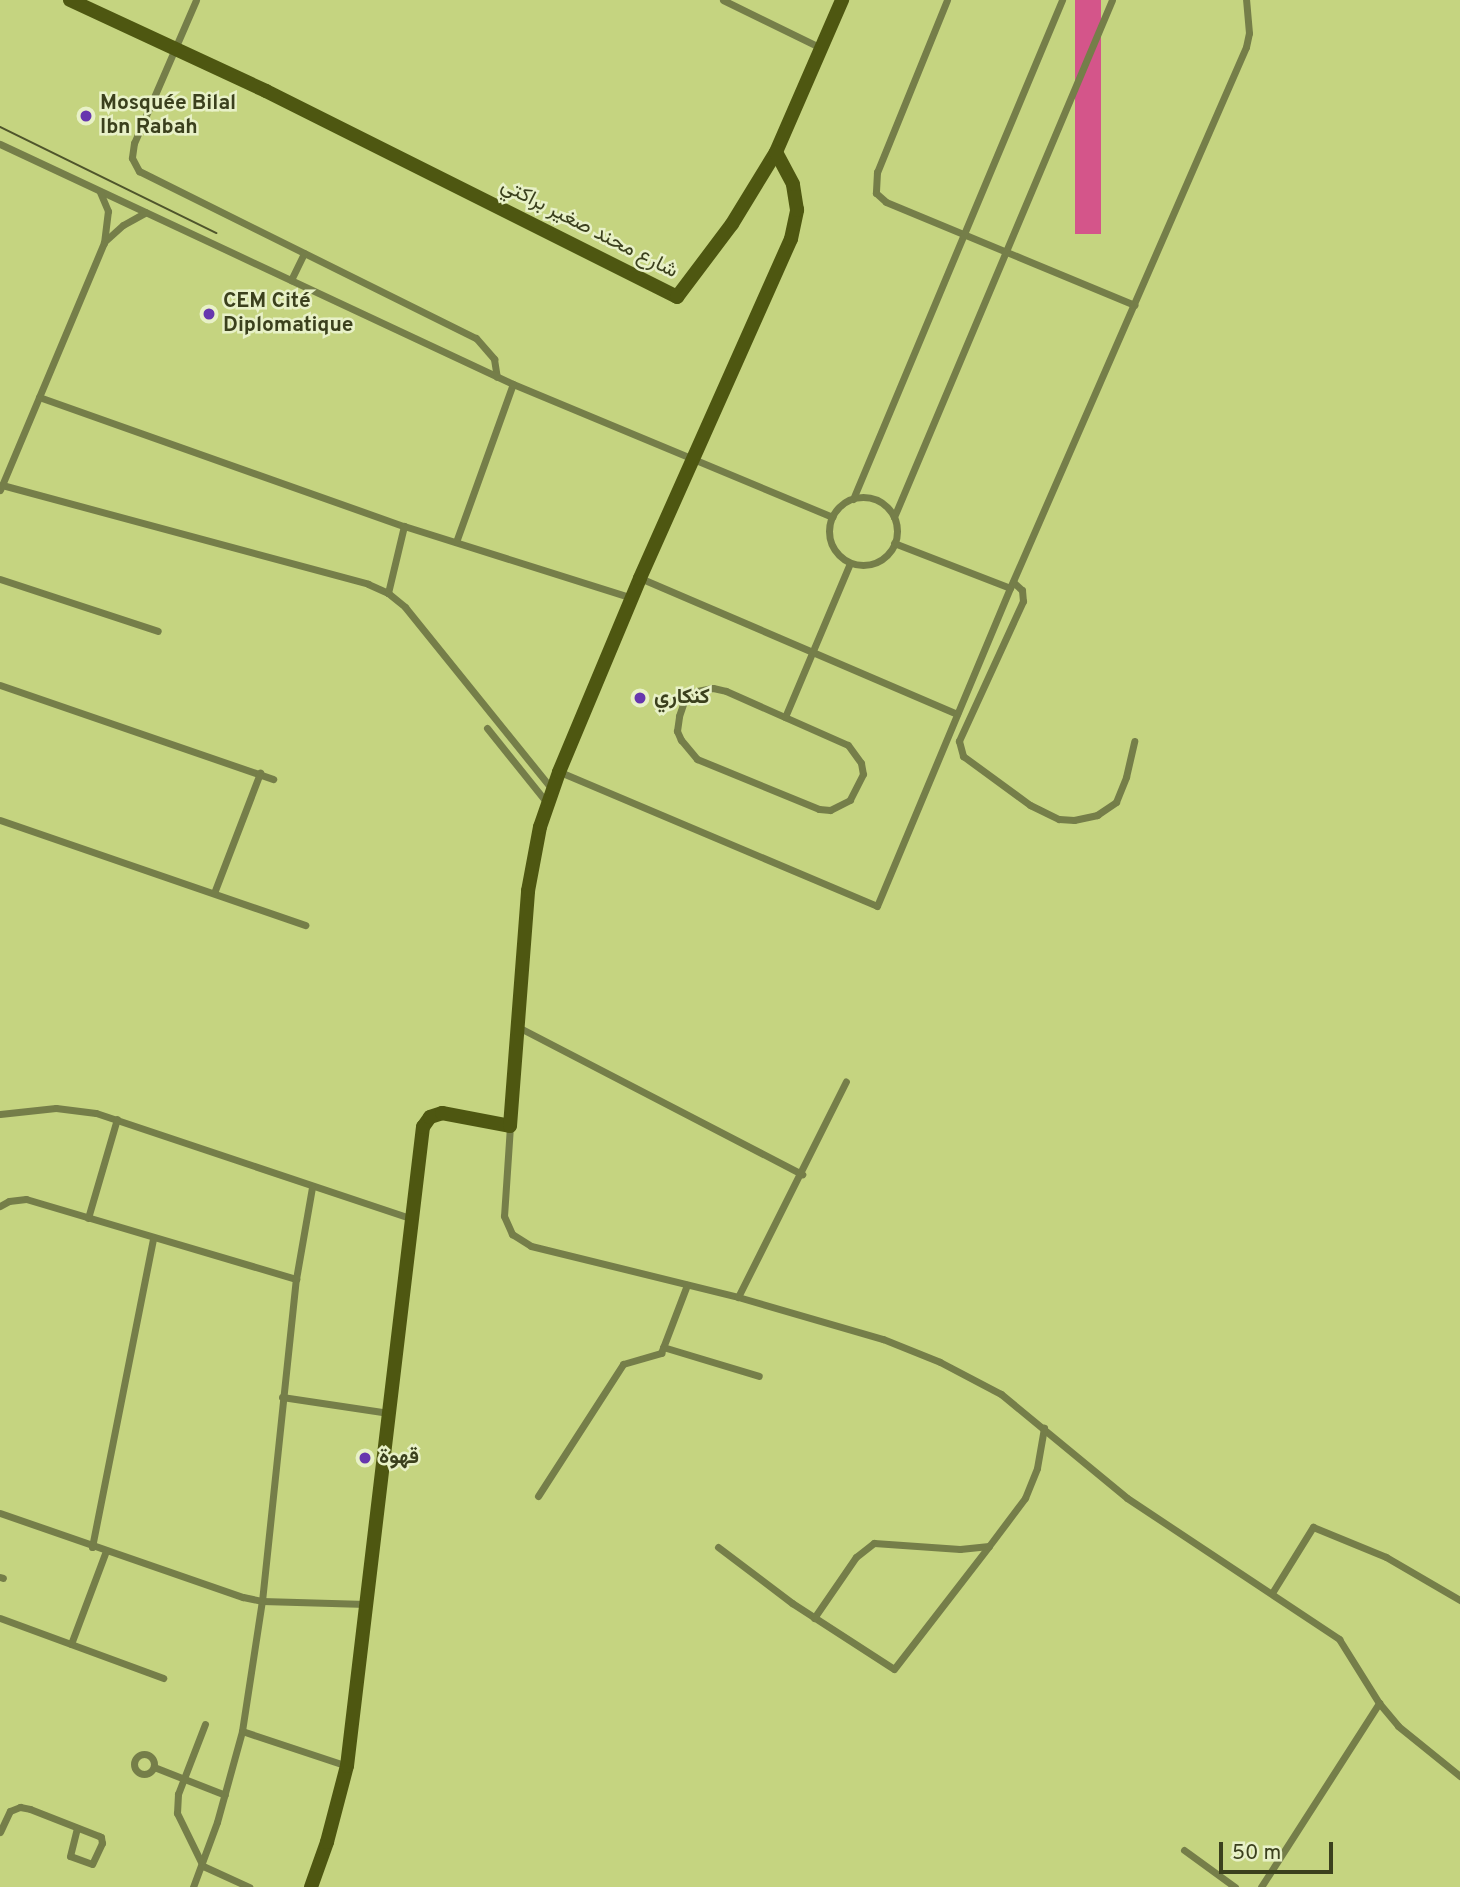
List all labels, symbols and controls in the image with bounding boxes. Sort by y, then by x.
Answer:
place label: Mosquée Bilal Ibn Rabah [100,91,236,141]
marker: Mosquée Bilal Ibn Rabah [78,108,94,124]
street label: شارع محند صغير براكتي [496,174,682,284]
place label: CEM Cité Diplomatique [223,289,353,339]
marker: CEM Cité Diplomatique [201,306,217,322]
place label: كنكاري [654,685,710,711]
marker: كنكاري [632,690,648,706]
place label: قهوة [379,1445,419,1471]
marker: قهوة [357,1450,373,1466]
scale bar [1222,1828,1336,1872]
text: 50 m [1232,1840,1281,1867]

